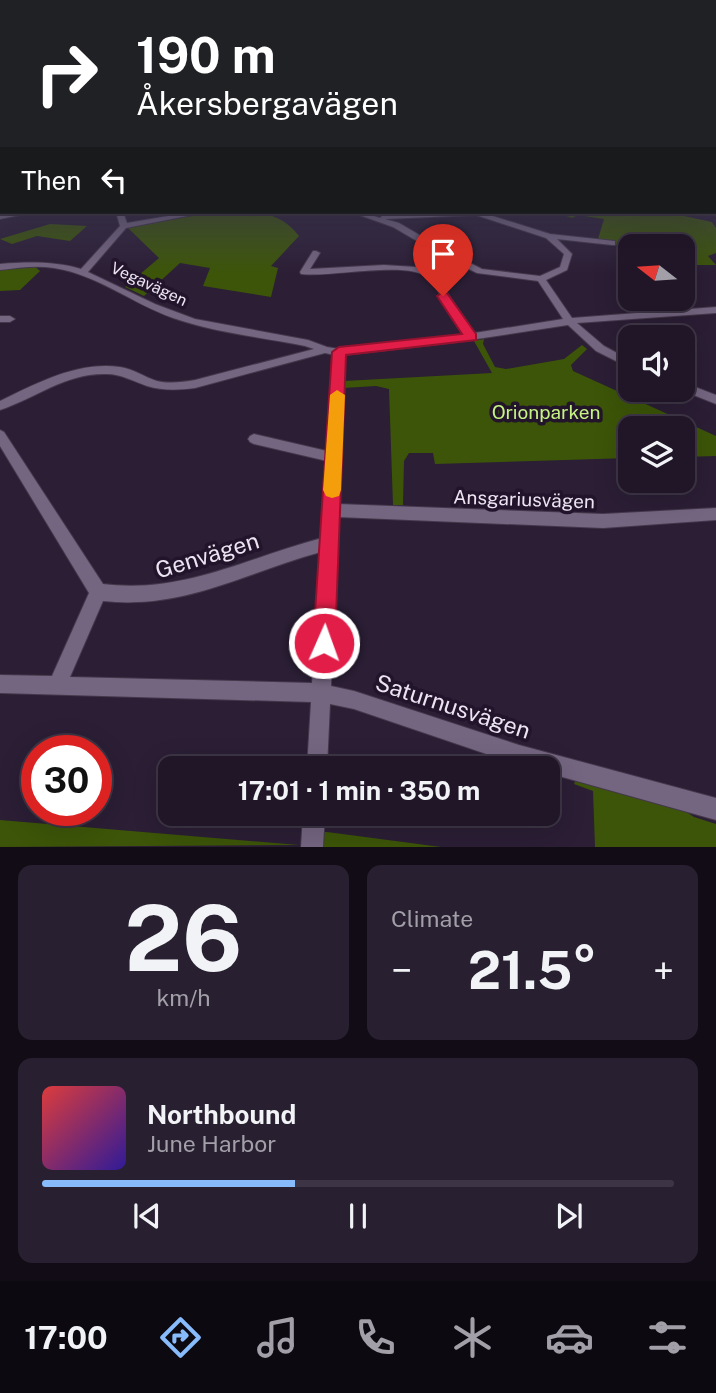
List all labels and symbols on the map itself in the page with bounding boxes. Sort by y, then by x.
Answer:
pin [413,224,473,296]
north arrow [618,234,695,312]
street label: Vegavägen [108,258,190,310]
park label: Orionparken [492,401,600,423]
street label: Ansgariusvägen [453,486,595,512]
street label: Genvägen [152,526,262,584]
position arrow [287,606,361,680]
street label: Saturnusvägen [372,668,534,744]
speed limit sign: 30 [21,735,112,826]

